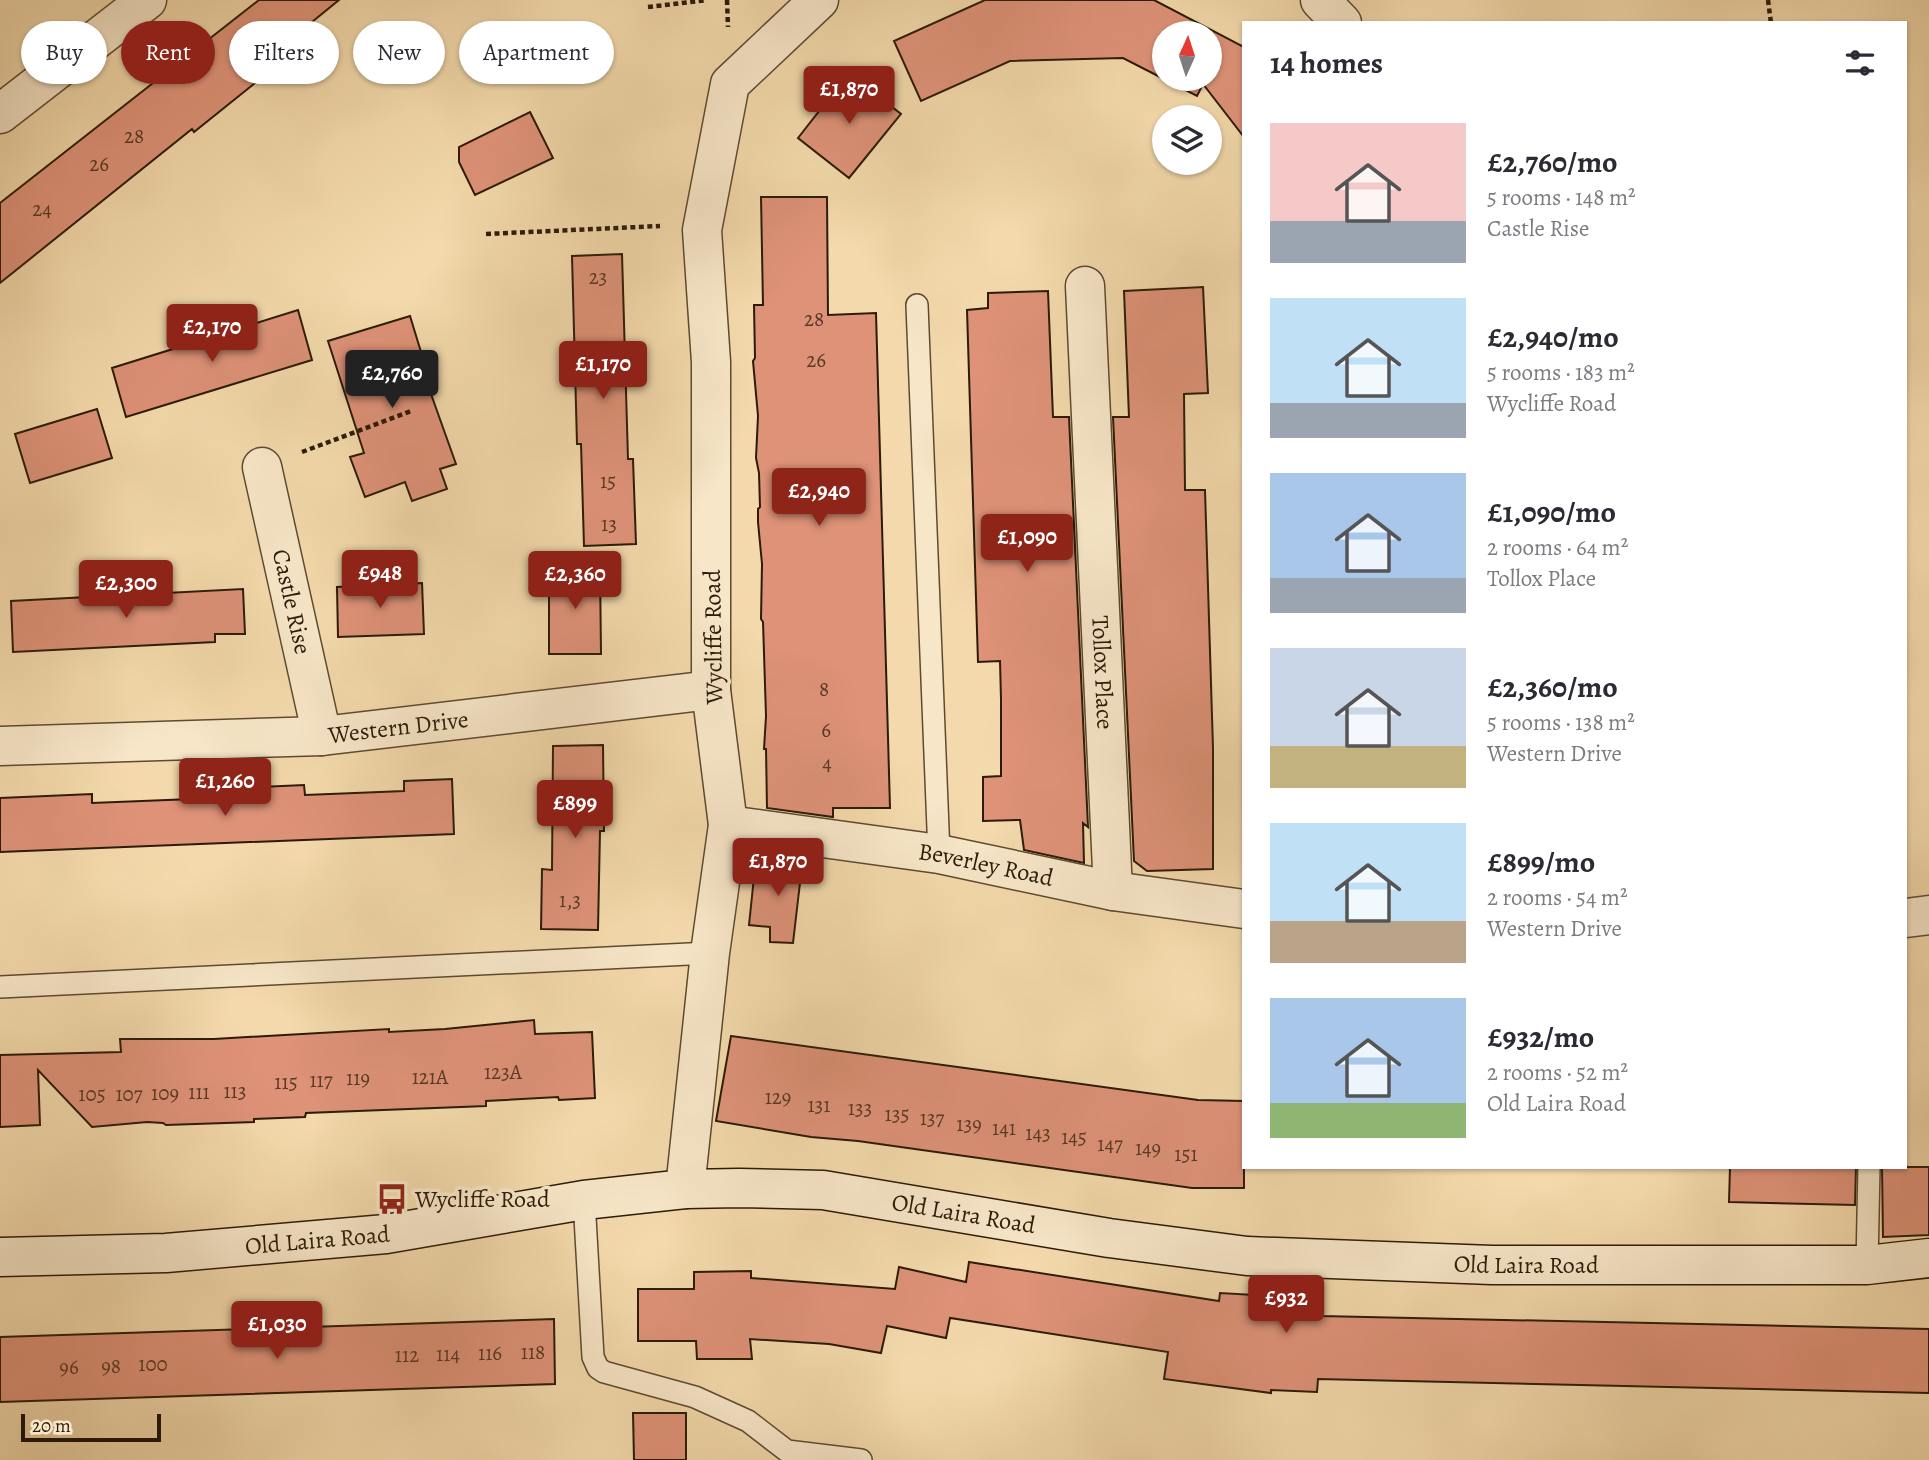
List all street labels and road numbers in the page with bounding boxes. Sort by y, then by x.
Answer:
street label: Castle Rise [265,546,319,657]
street label: Wycliffe Road [696,569,730,706]
street label: Tollox Place [1084,615,1122,730]
street label: Western Drive [326,703,470,751]
street label: Beverley Road [916,835,1057,894]
street label: Old Laira Road [889,1186,1038,1241]
street label: Old Laira Road [244,1218,391,1262]
street label: Old Laira Road [1453,1248,1599,1281]

